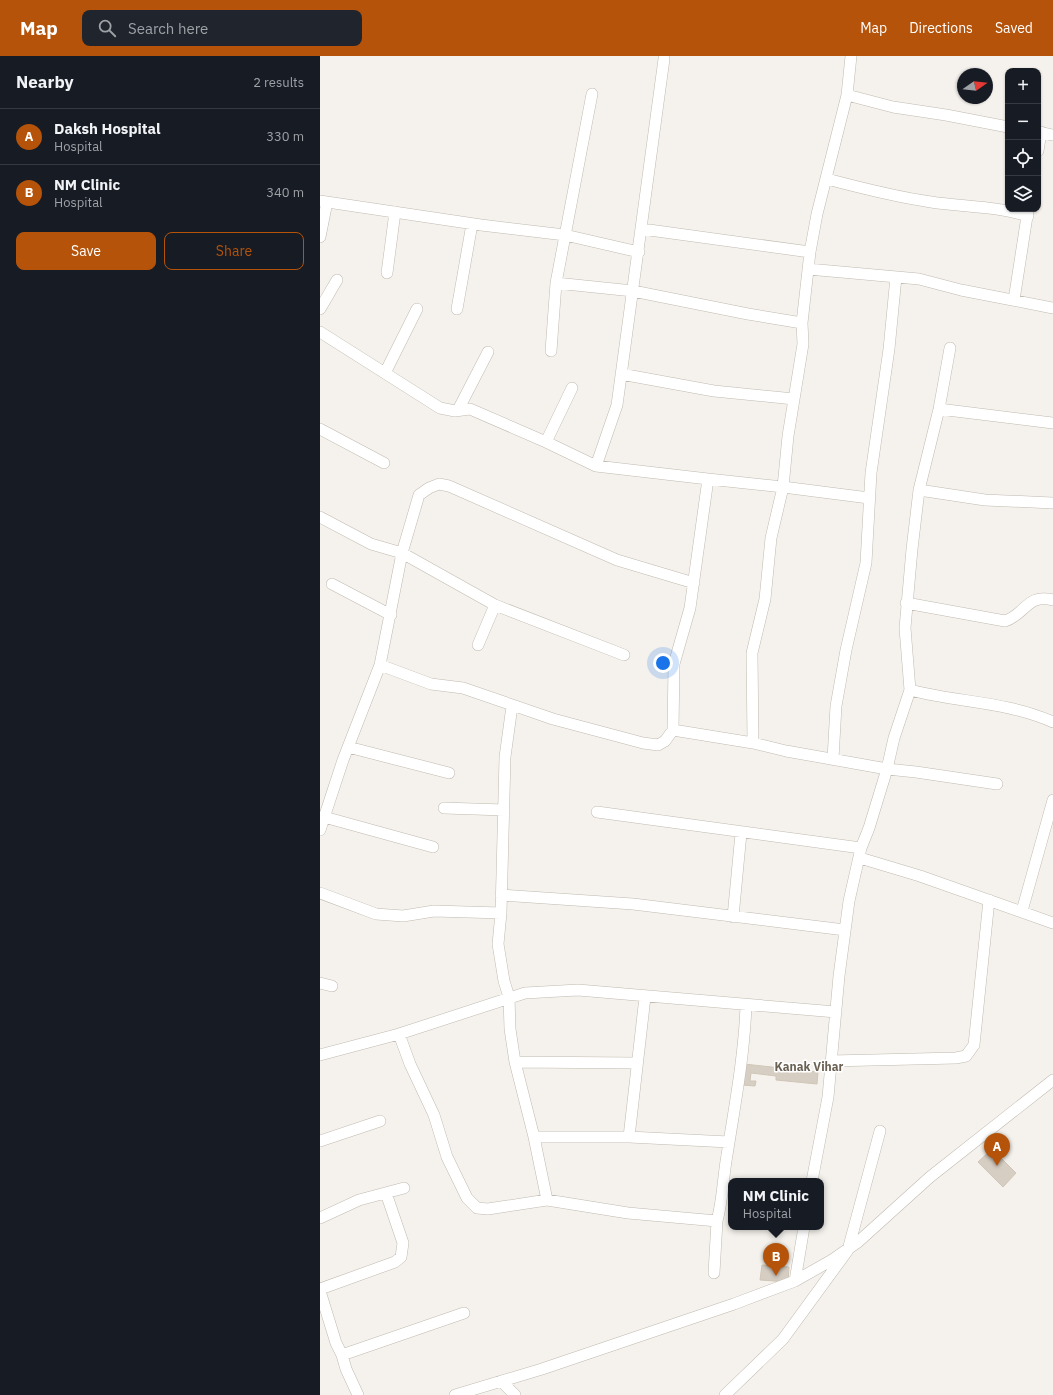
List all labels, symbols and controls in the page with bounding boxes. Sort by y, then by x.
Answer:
search box [82,10,362,46]
text: Map [20,16,58,40]
icon: search [96,17,118,39]
text: Search here [128,19,208,38]
text: Map [860,19,887,37]
text: Directions [909,19,973,37]
text: Saved [995,19,1033,37]
north arrow [957,68,993,104]
map controls [1005,68,1041,212]
button: + [1005,68,1041,104]
text: Nearby [16,71,74,93]
text: 2 results [253,74,304,91]
button: − [1005,104,1041,140]
text: Daksh Hospital [54,119,161,138]
text: A [25,128,33,145]
text: 330 m [266,128,304,145]
text: Hospital [54,138,103,155]
button: locate [1005,140,1041,176]
text: NM Clinic [54,175,120,194]
button: layers [1005,176,1041,212]
text: B [25,184,33,201]
text: 340 m [266,184,304,201]
text: Hospital [54,194,103,211]
button: Save [16,232,156,270]
button: Share [164,232,304,270]
your location [653,653,673,673]
district label: Kanak Vihar [775,1059,844,1074]
pin: A [984,1133,1010,1166]
popup [728,1178,824,1230]
text: NM Clinic [743,1186,809,1205]
text: Hospital [743,1205,792,1222]
pin: B [763,1243,789,1276]

